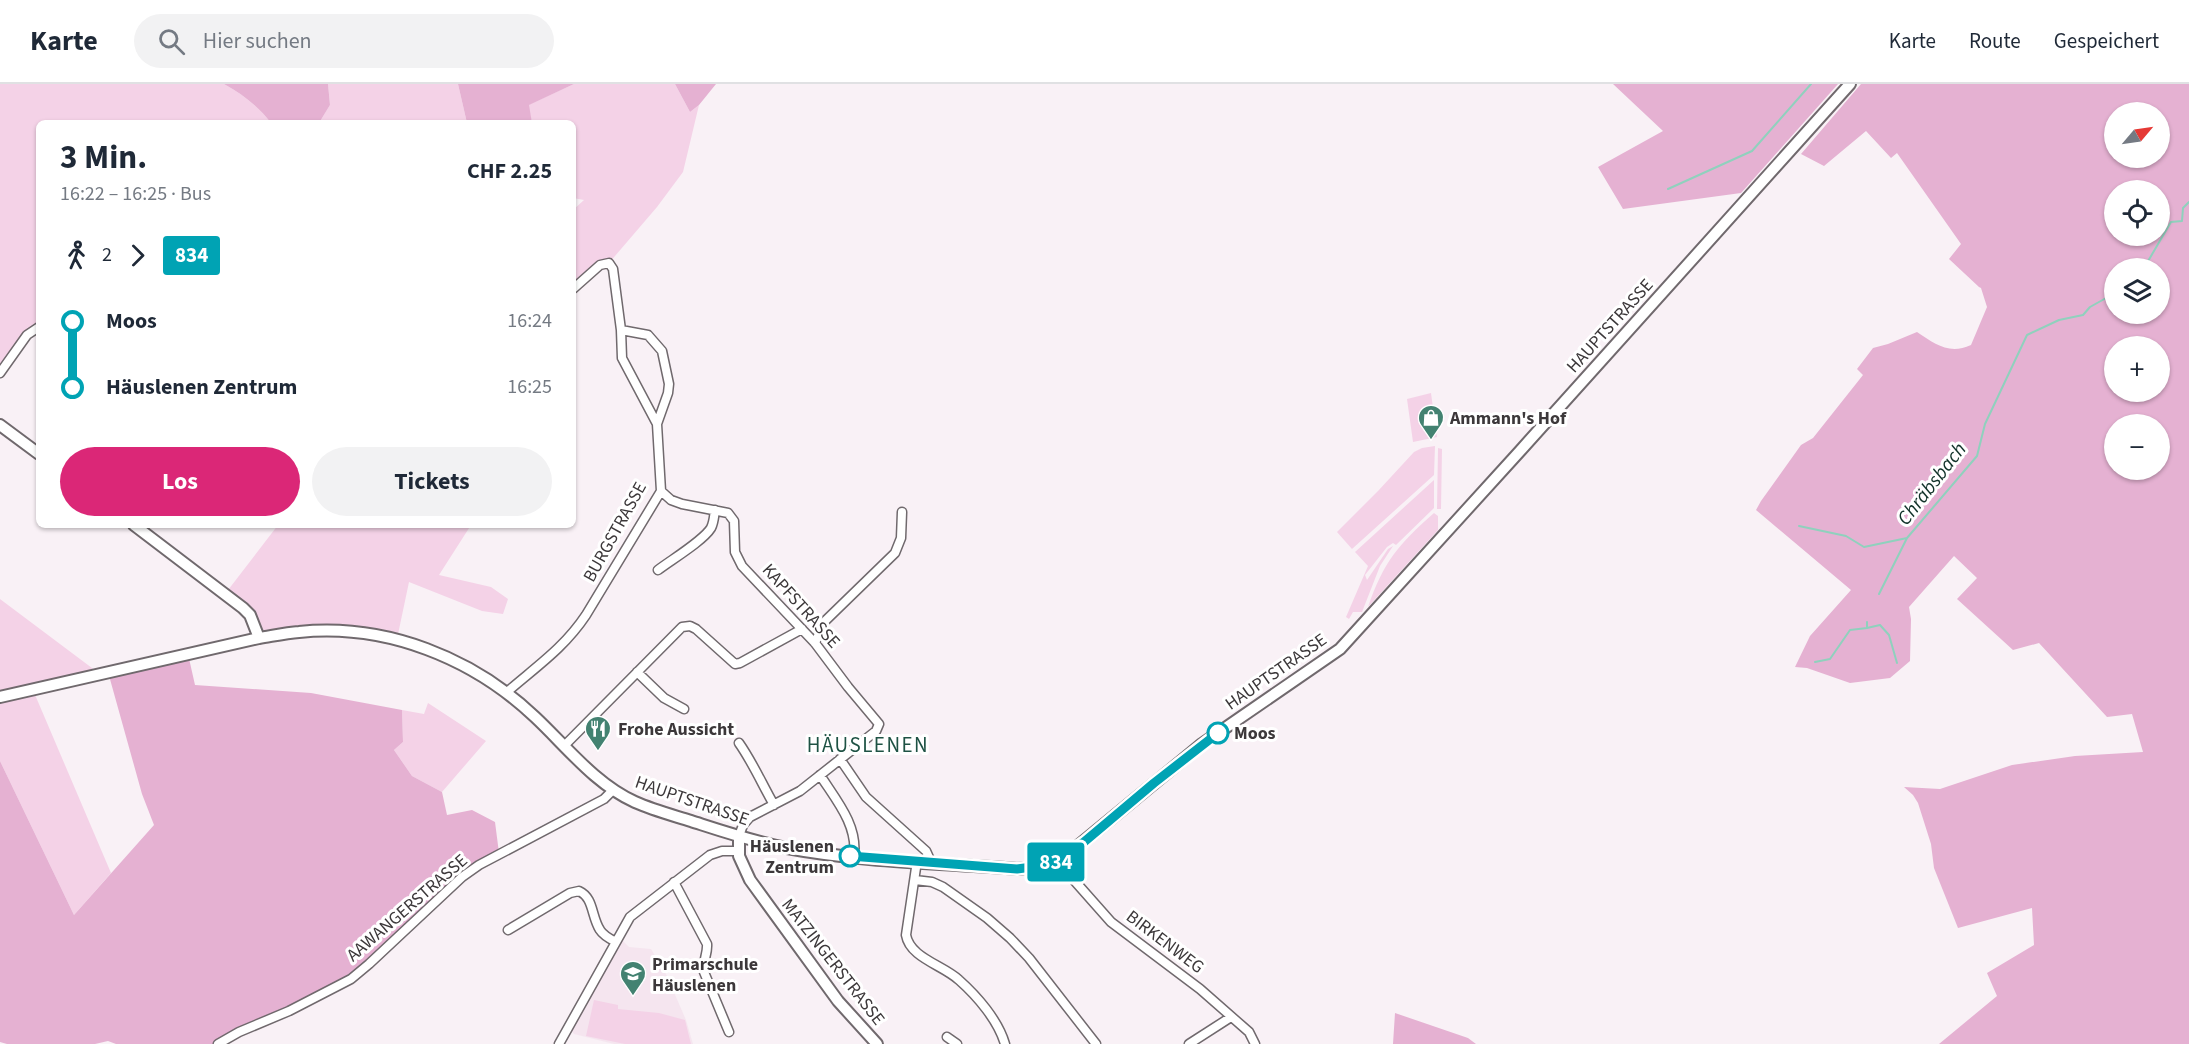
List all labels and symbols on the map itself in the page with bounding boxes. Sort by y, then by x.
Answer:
north arrow [2104,102,2170,168]
street label: HAUPTSTRASSE [1561,273,1659,379]
shop icon: Ammann's Hof [1416,403,1446,441]
place label: Ammann's Hof [1449,406,1567,431]
water label: Chräbsbach [1891,437,1973,531]
street label: BURGSTRASSE [577,477,653,587]
street label: KAPFSTRASSE [756,558,846,654]
street label: HAUPTSTRASSE [1220,628,1332,716]
restaurant icon: Frohe Aussicht [583,714,613,752]
place label: Frohe Aussicht [618,717,734,742]
place label: Moos [1234,721,1276,746]
marker: Moos [1207,722,1229,744]
district label: HÄUSLENEN [807,730,929,760]
street label: HAUPTSTRASSE [632,770,752,832]
place label: Häuslenen Zentrum [750,834,834,880]
line badge: 834 [1022,842,1090,882]
marker: Häuslenen Zentrum [839,845,861,867]
street label: AAWANGERSTRASSE [341,848,473,968]
street label: MATZINGERSTRASSE [776,893,890,1031]
street label: BIRKENWEG [1121,904,1209,980]
place label: Primarschule Häuslenen [652,952,758,998]
school or university icon: Primarschule Häuslenen [618,959,648,997]

